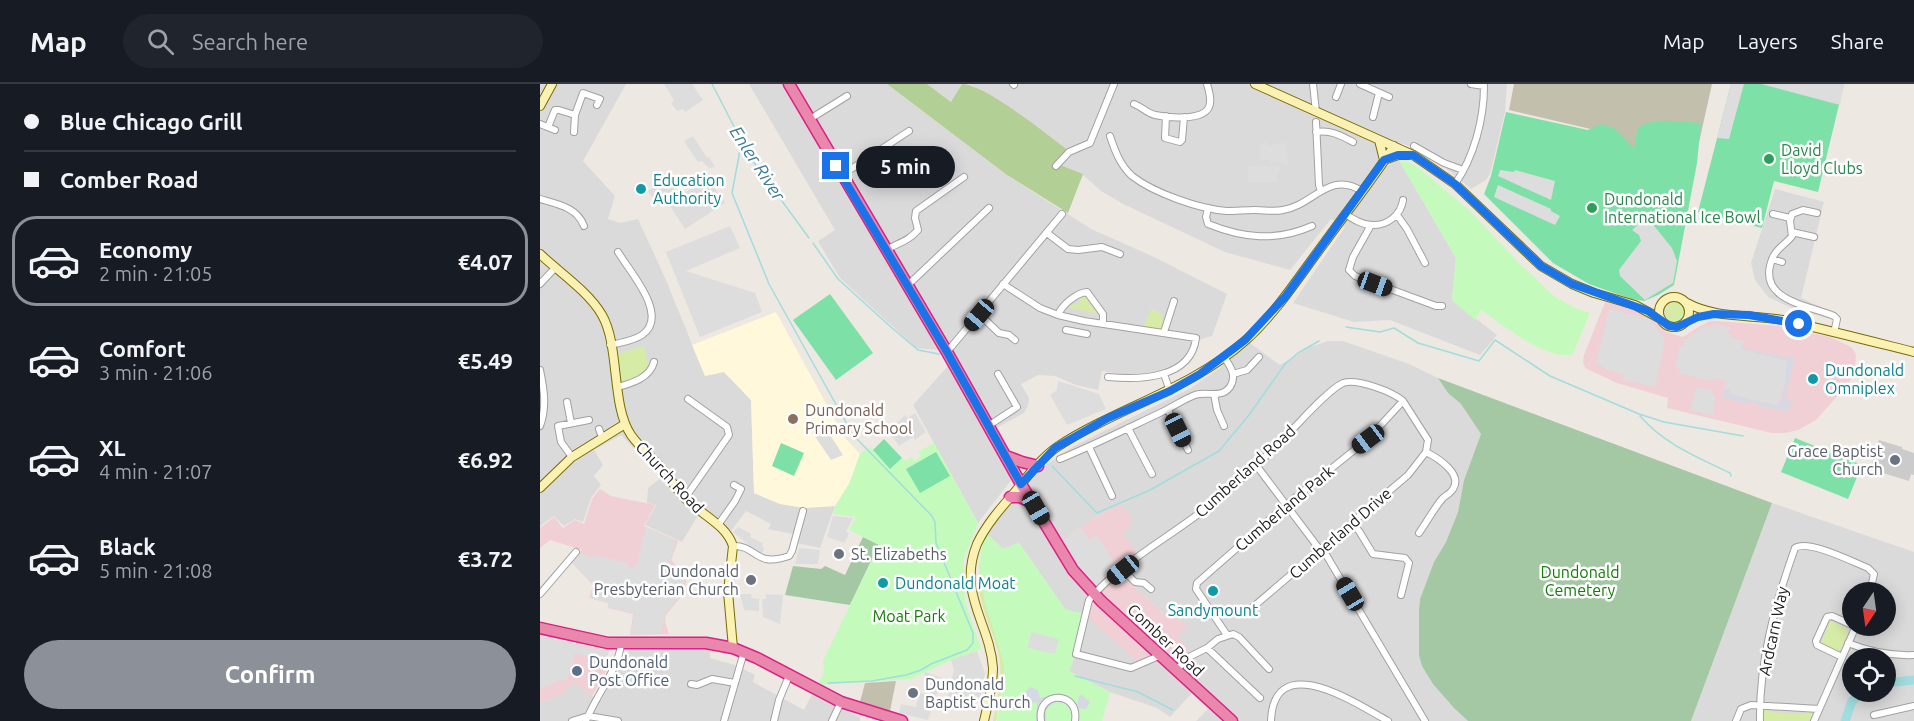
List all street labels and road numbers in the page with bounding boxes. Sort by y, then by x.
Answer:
street label: Cumberland Road [1191,421,1299,521]
street label: Church Road [632,437,708,517]
street label: Cumberland Park [1231,461,1337,555]
street label: Cumberland Drive [1285,484,1395,582]
street label: Ardcarn Way [1755,585,1791,677]
street label: Comber Road [1124,600,1208,680]

